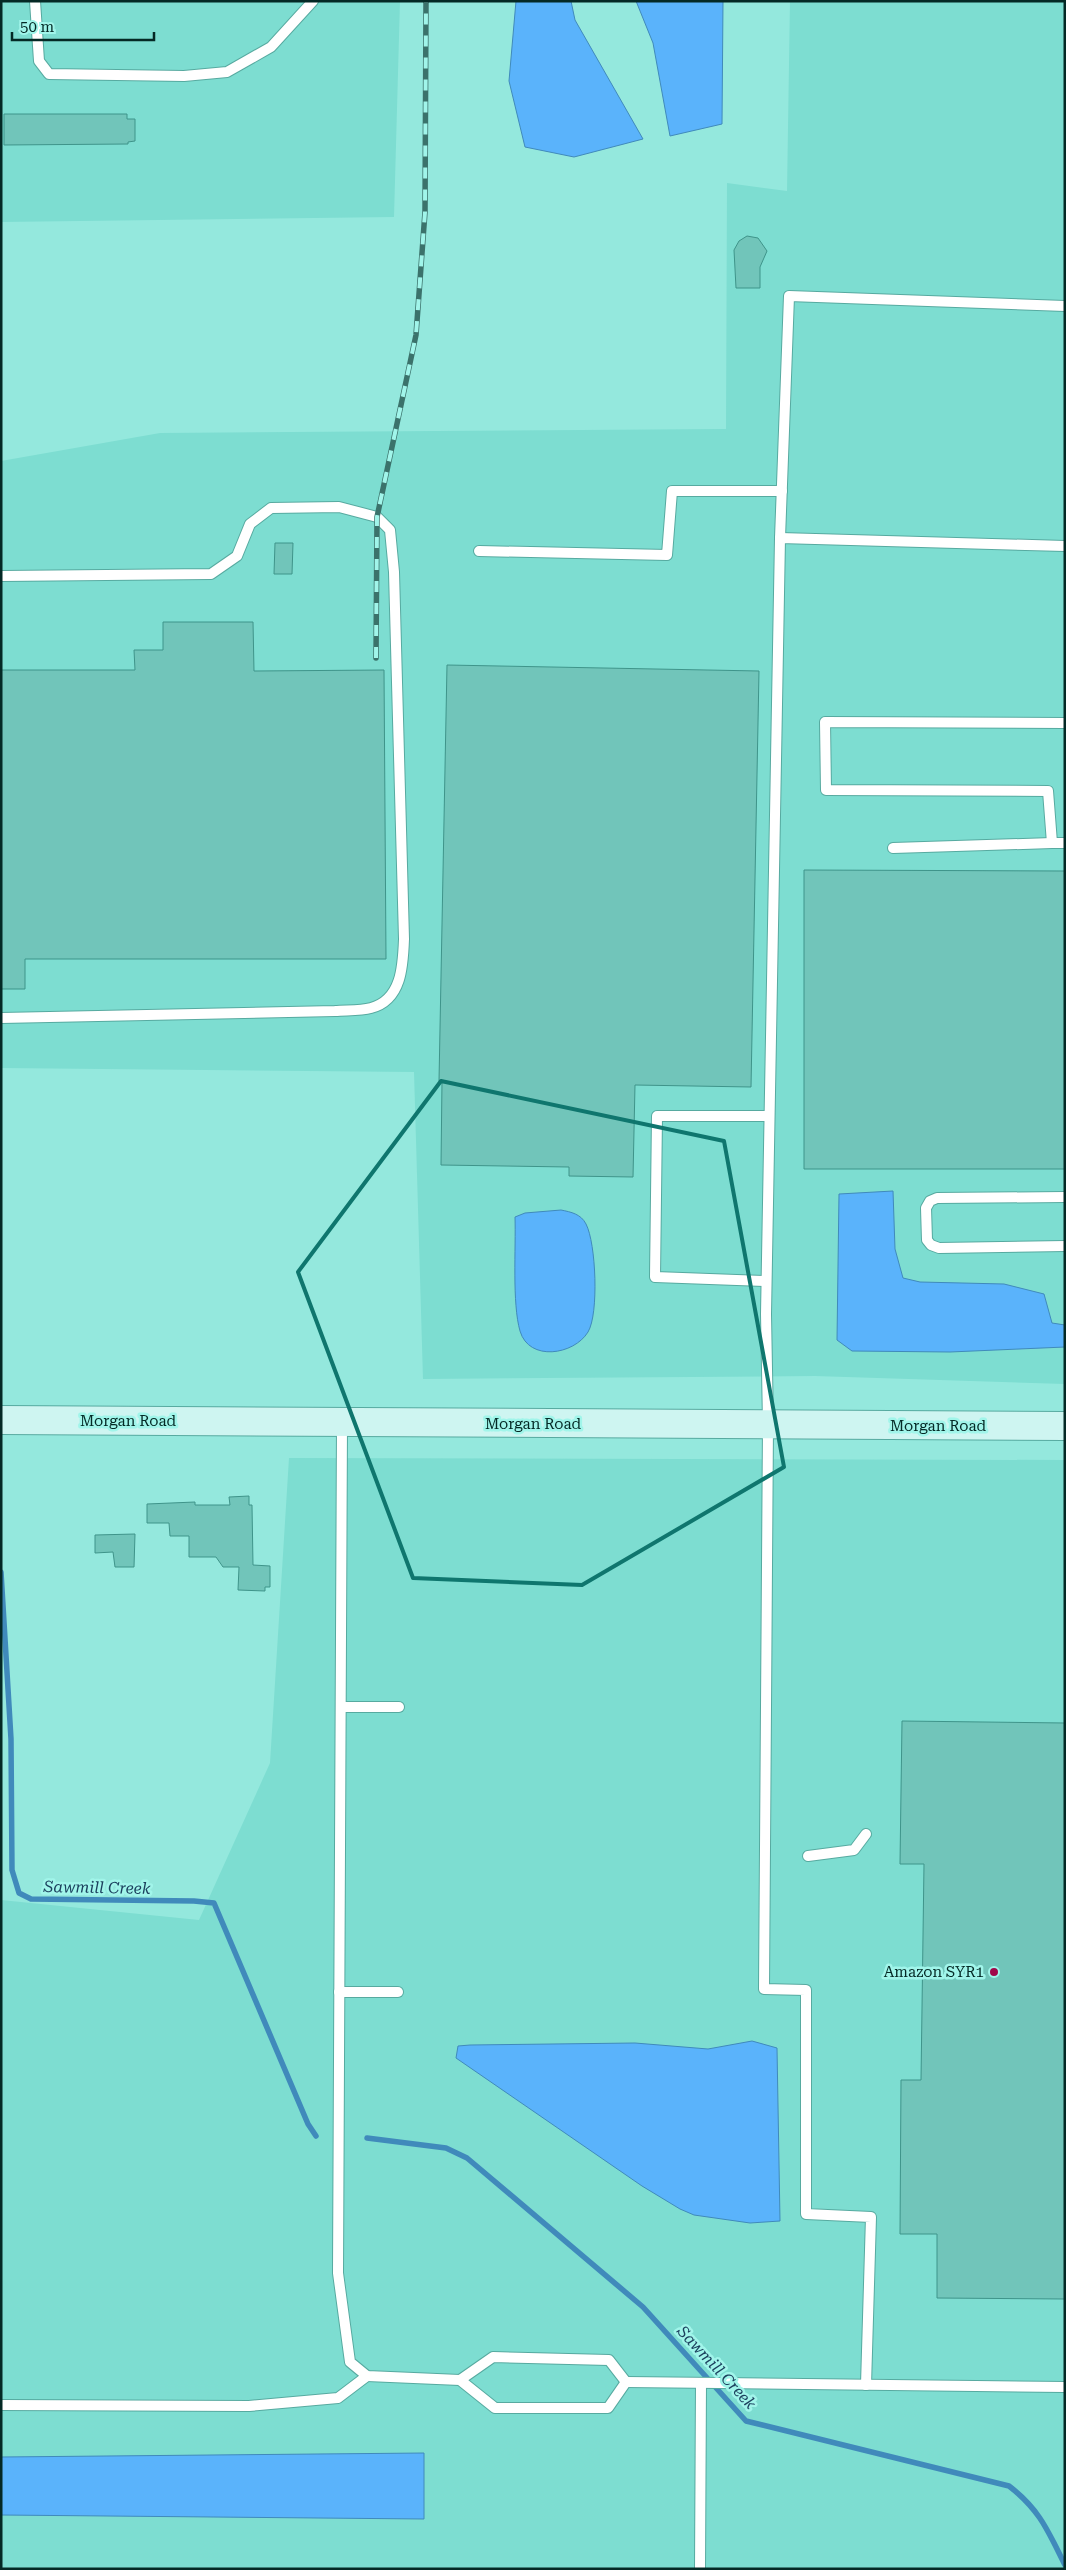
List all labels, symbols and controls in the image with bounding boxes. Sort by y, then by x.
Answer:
scale bar [12,10,155,42]
text: 50 m [20,18,55,36]
street label: Morgan Road [80,1412,176,1430]
street label: Morgan Road [485,1415,581,1433]
street label: Morgan Road [890,1417,986,1435]
water label: Sawmill Creek [42,1877,151,1898]
place label: Amazon SYR1 [884,1963,984,1981]
marker: Amazon SYR1 [988,1966,1000,1978]
water label: Sawmill Creek [673,2321,760,2413]

